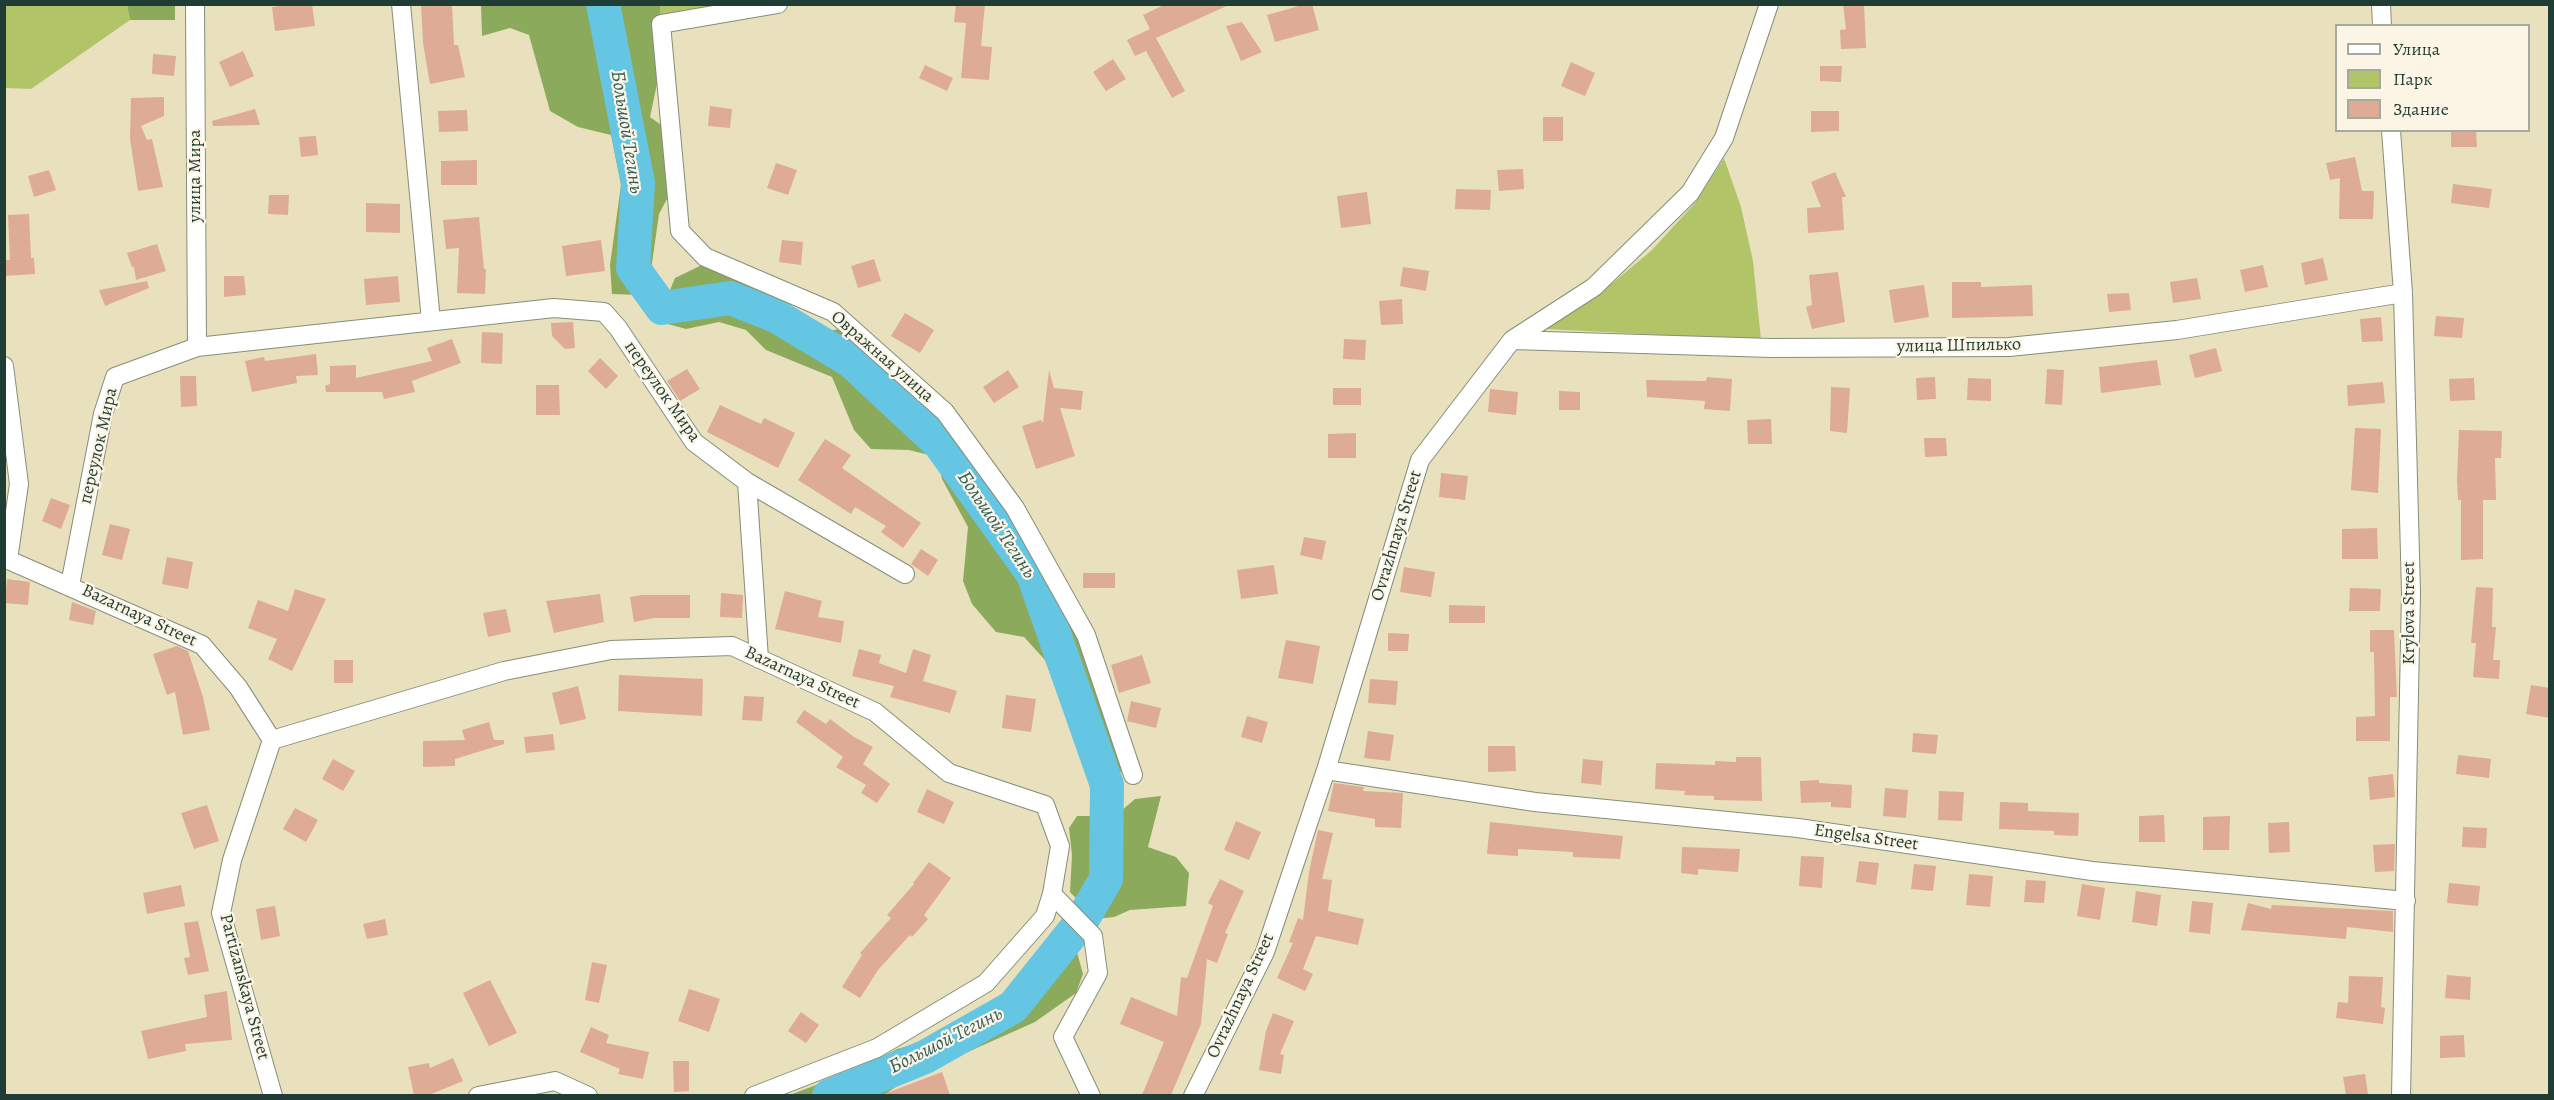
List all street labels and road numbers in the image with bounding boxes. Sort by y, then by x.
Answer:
street label: улица Мира [185,130,207,222]
street label: Овражная улица [826,306,938,408]
street label: улица Шпилько [1897,334,2021,358]
street label: переулок Мира [619,337,705,447]
street label: переулок Мира [75,386,123,506]
street label: Ovrazhnaya Street [1367,468,1427,604]
street label: Krylova Street [2399,561,2421,665]
street label: Bazarnaya Street [78,580,200,652]
street label: Bazarnaya Street [741,642,863,714]
street label: Engelsa Street [1813,820,1919,856]
street label: Partizanskaya Street [214,912,274,1062]
street label: Ovrazhnaya Street [1203,930,1279,1062]

